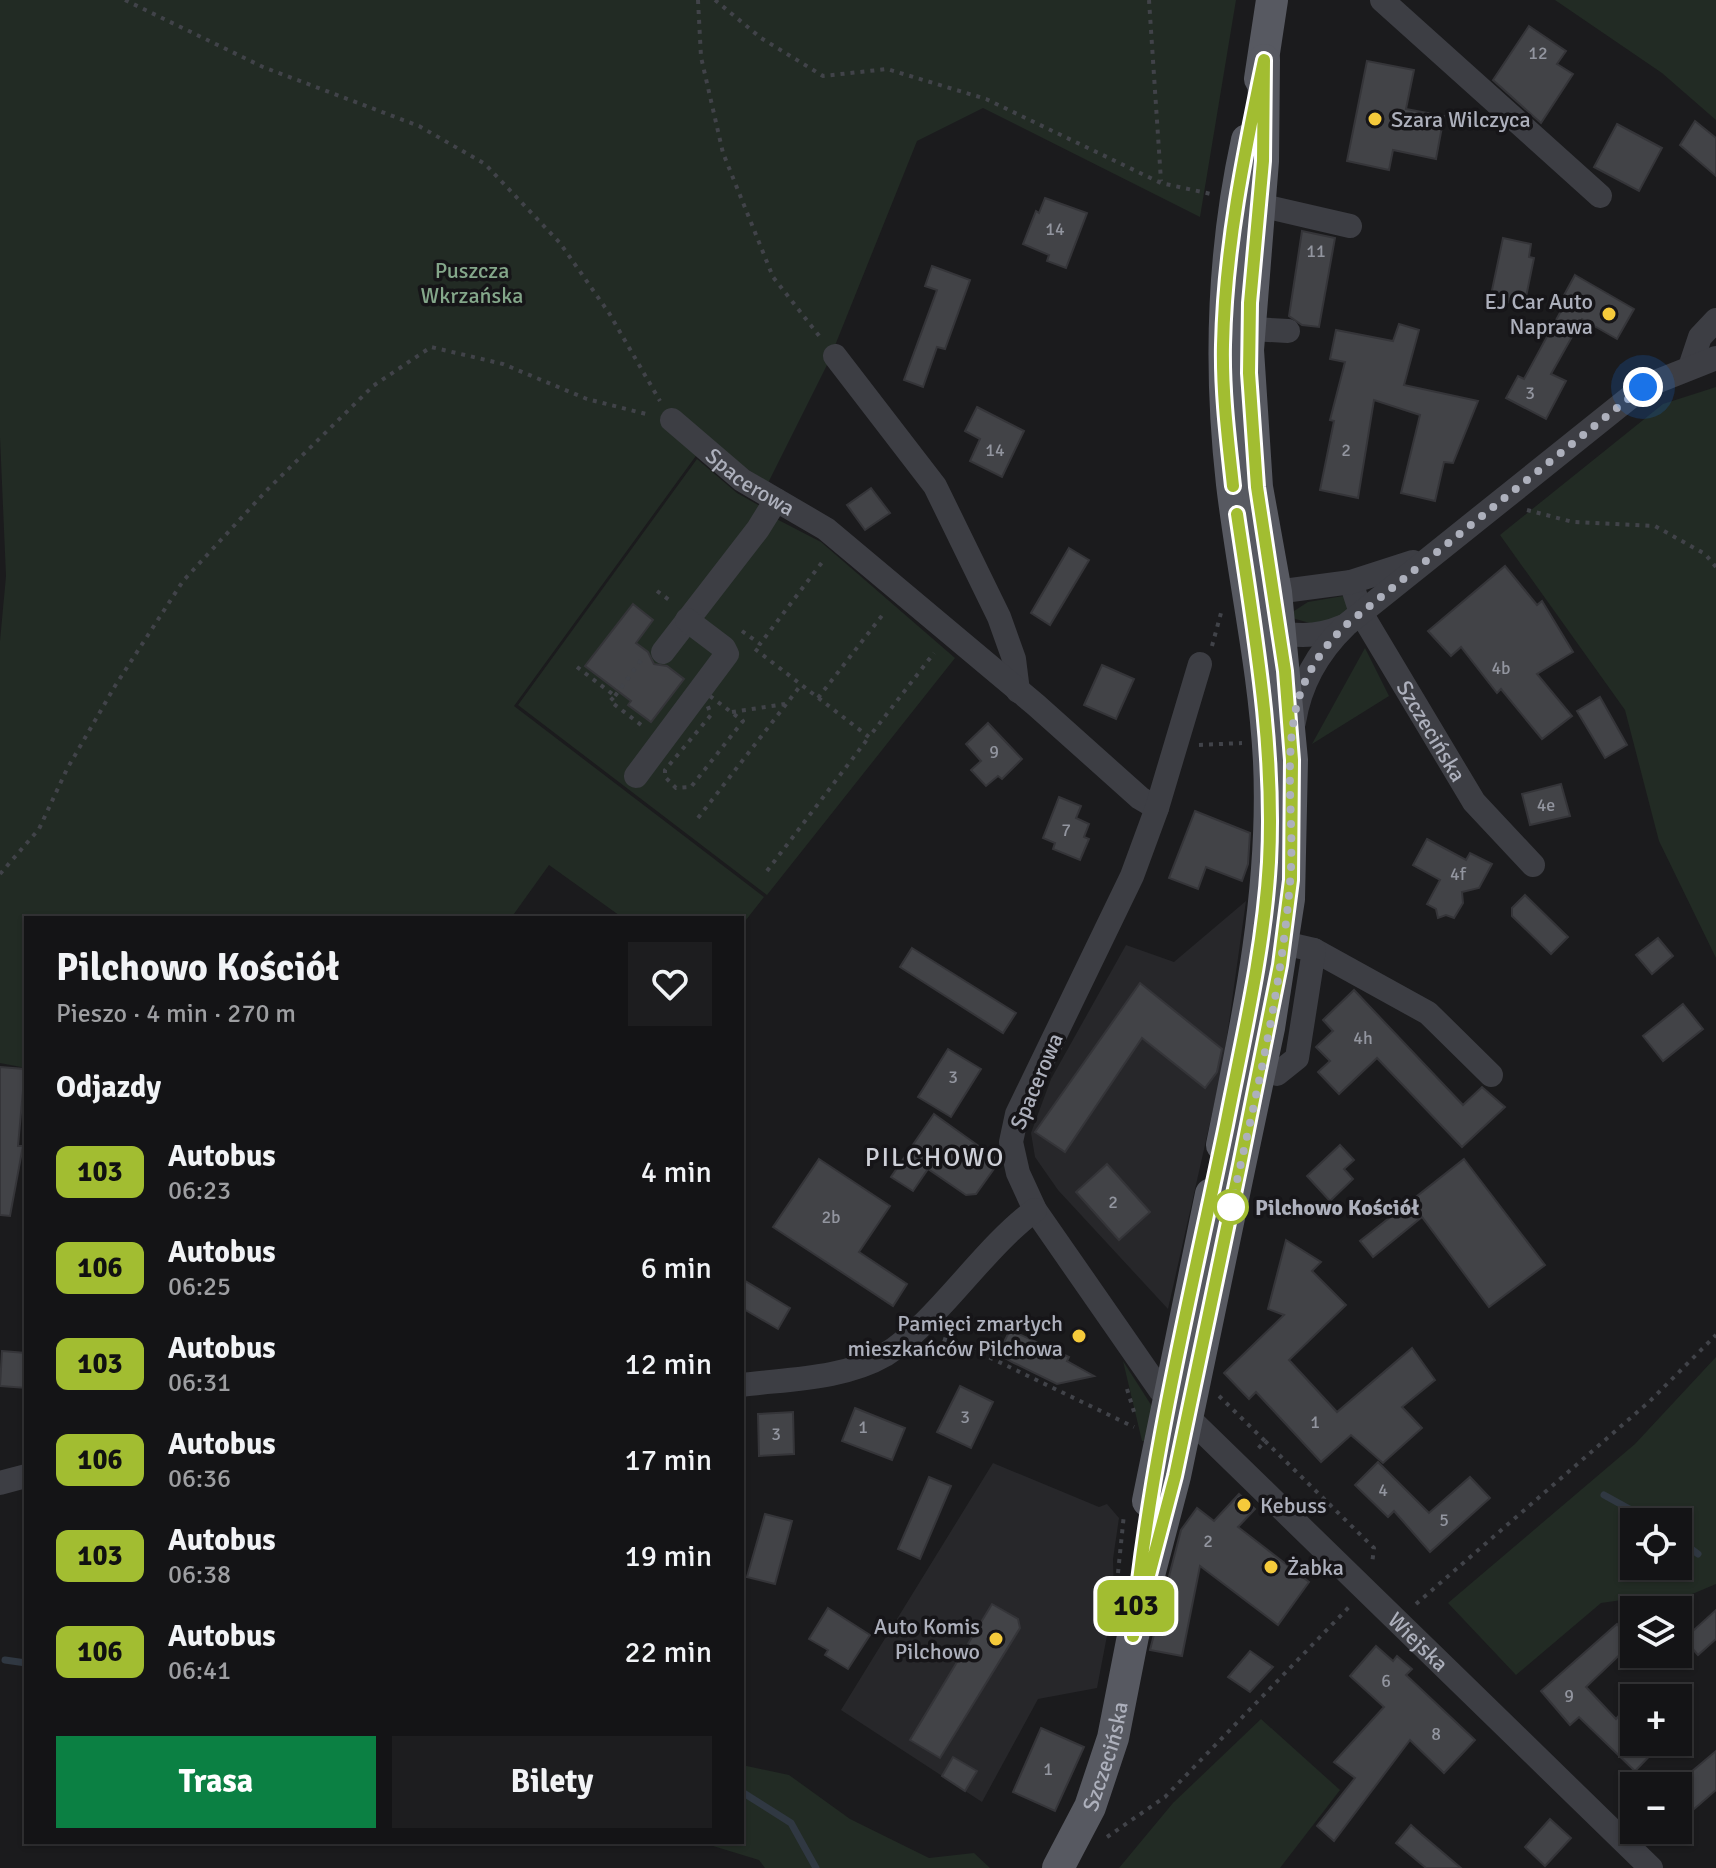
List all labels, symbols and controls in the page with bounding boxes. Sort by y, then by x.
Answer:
house number: 12 [1528,42,1548,64]
place label: Szara Wilczyca [1391,106,1531,133]
marker: Szara Wilczyca [1366,110,1384,128]
house number: 14 [1045,218,1065,240]
house number: 11 [1306,240,1326,262]
park label: Puszcza Wkrzańska [421,257,523,309]
place label: EJ Car Auto Naprawa [1484,288,1593,340]
marker: EJ Car Auto Naprawa [1600,305,1618,323]
your location [1623,367,1663,407]
house number: 3 [1525,382,1535,404]
house number: 14 [985,439,1005,461]
house number: 2 [1341,439,1351,461]
street label: Spacerowa [700,442,799,522]
house number: 4b [1491,657,1511,679]
street label: Szczecińska [1391,676,1472,787]
house number: 9 [989,741,999,763]
house number: 4e [1537,794,1555,816]
house number: 7 [1061,819,1071,841]
house number: 4f [1450,863,1467,885]
button: heart [628,942,712,1026]
text: Pilchowo Kościół [56,944,340,991]
text: Pieszo · 4 min · 270 m [56,998,296,1030]
house number: 4h [1353,1027,1373,1049]
street label: Spacerowa [1004,1029,1069,1133]
house number: 3 [948,1066,958,1088]
text: Odjazdy [56,1069,161,1106]
text: Autobus [168,1138,276,1175]
district label: PILCHOWO [865,1142,1005,1174]
text: 4 min [641,1154,712,1191]
text: 103 [77,1155,123,1189]
text: 06:23 [168,1175,231,1207]
marker: Pilchowo Kościół [1214,1190,1248,1224]
house number: 2 [1108,1191,1118,1213]
place label: Pilchowo Kościół [1255,1194,1419,1221]
house number: 2b [821,1206,841,1228]
text: Autobus [168,1234,276,1271]
text: 6 min [641,1250,712,1287]
text: 106 [77,1251,123,1285]
text: 06:25 [168,1271,231,1303]
place label: Pamięci zmarłych mieszkańców Pilchowa [848,1310,1063,1362]
marker: Pamięci zmarłych mieszkańców Pilchowa [1070,1327,1088,1345]
text: Autobus [168,1330,276,1367]
text: 12 min [625,1346,712,1383]
text: 103 [77,1347,123,1381]
text: 06:31 [168,1367,231,1399]
house number: 3 [960,1406,970,1428]
house number: 1 [1310,1411,1320,1433]
house number: 1 [858,1416,868,1438]
house number: 3 [771,1423,781,1445]
text: Autobus [168,1426,276,1463]
text: 17 min [625,1442,712,1479]
text: 106 [77,1443,123,1477]
text: 06:36 [168,1463,231,1495]
house number: 4 [1378,1479,1388,1501]
place label: Kebuss [1260,1492,1327,1519]
marker: Kebuss [1235,1496,1253,1514]
map controls [1620,1508,1692,1844]
button: locate [1620,1508,1692,1580]
house number: 5 [1439,1509,1449,1531]
text: Autobus [168,1522,276,1559]
house number: 2 [1203,1530,1213,1552]
text: 19 min [625,1538,712,1575]
text: 103 [77,1539,123,1573]
place label: Żabka [1287,1554,1344,1581]
marker: Żabka [1262,1558,1280,1576]
text: 06:38 [168,1559,231,1591]
line badge: 103 [1090,1580,1182,1632]
text: 103 [1113,1589,1159,1623]
button: layers [1620,1596,1692,1668]
street label: Wiejska [1382,1607,1454,1677]
place label: Auto Komis Pilchowo [874,1613,980,1665]
text: Autobus [168,1618,276,1655]
marker: Auto Komis Pilchowo [987,1630,1005,1648]
text: 22 min [625,1634,712,1671]
text: 106 [77,1635,123,1669]
text: 06:41 [168,1655,231,1687]
house number: 6 [1381,1670,1391,1692]
button: + [1620,1684,1692,1756]
house number: 9 [1564,1685,1574,1707]
street label: Szczecińska [1077,1699,1134,1815]
house number: 8 [1431,1723,1441,1745]
button: Trasa [56,1736,376,1828]
button: Bilety [392,1736,712,1828]
house number: 1 [1043,1758,1053,1780]
button: − [1620,1772,1692,1844]

